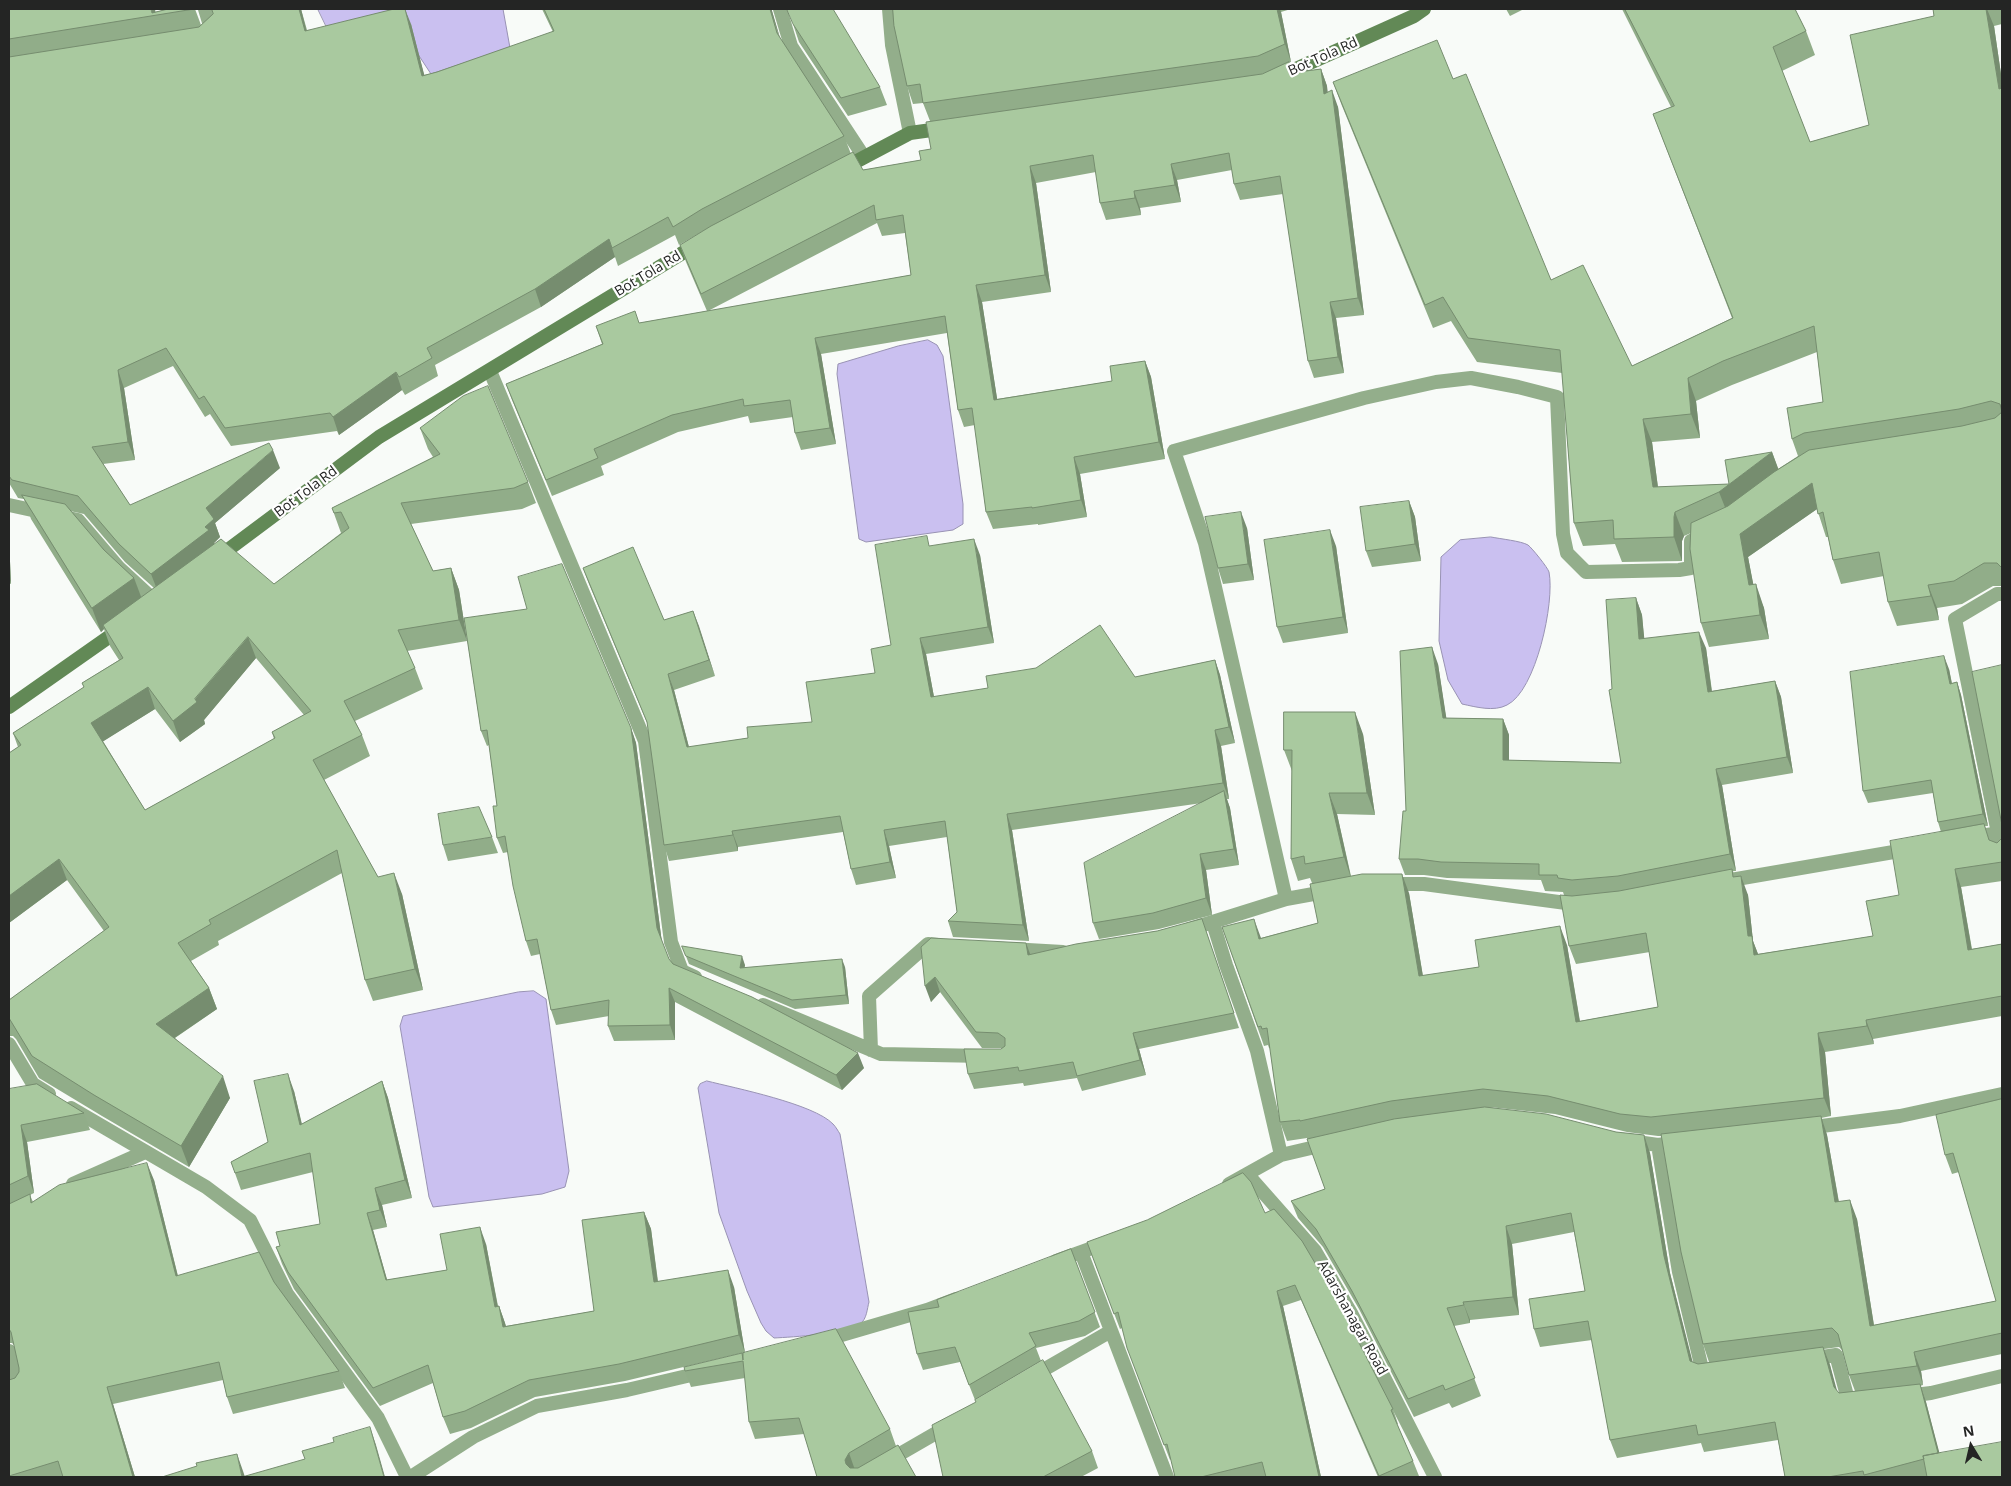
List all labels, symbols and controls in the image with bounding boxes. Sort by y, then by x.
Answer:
street label: Bot Tola Rd [1286,34,1360,80]
street label: Bot Tola Rd [612,248,684,300]
street label: Bot Tola Rd [271,463,341,521]
street label: Adarshanagar Road [1314,1258,1390,1378]
text: N [1961,1420,1976,1441]
north arrow [1946,1421,1996,1471]

